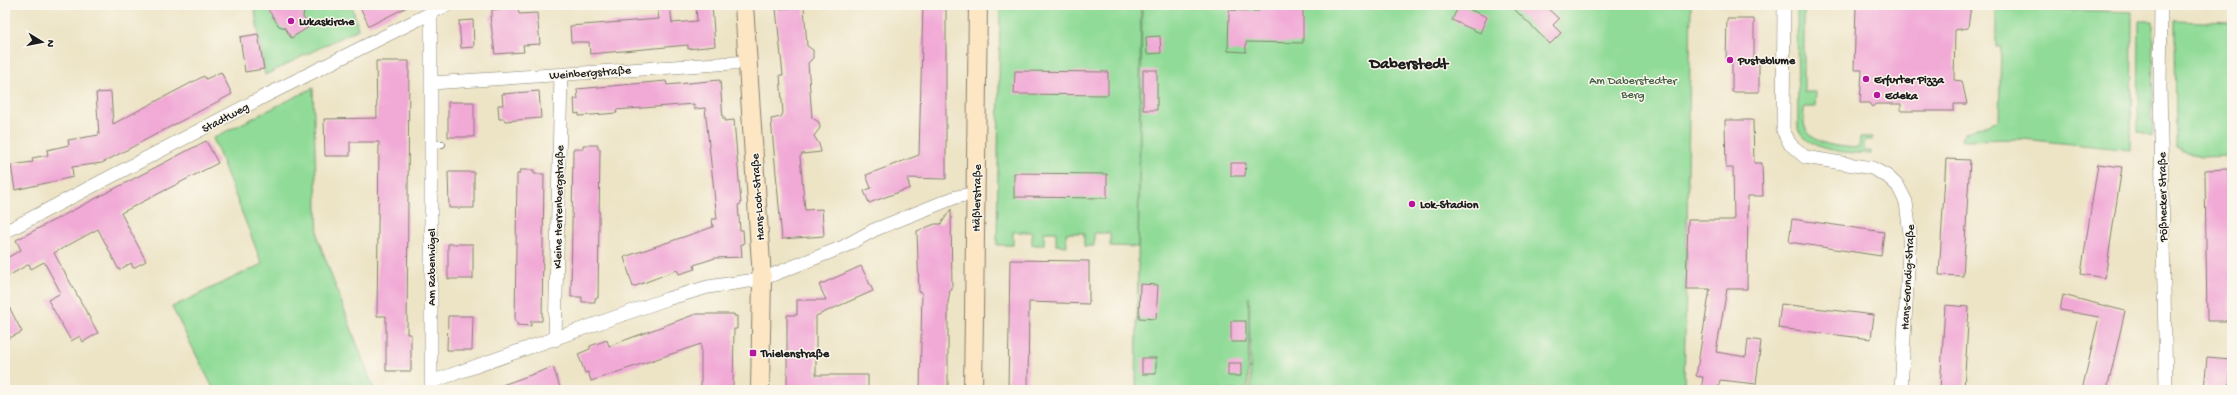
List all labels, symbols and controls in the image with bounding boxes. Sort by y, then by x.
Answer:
marker: Lukaskirche [286,16,296,26]
place label: Lukaskirche [299,16,355,30]
north arrow [22,22,62,62]
text: N [43,39,56,48]
marker: Pusteblume [1725,55,1735,65]
place label: Pusteblume [1737,55,1796,69]
district label: Daberstedt [1368,56,1450,75]
street label: Weinbergstraße [549,64,632,84]
marker: Erfurter Pizza [1861,74,1871,84]
place label: Erfurter Pizza [1873,74,1945,88]
park label: Am Daberstedter Berg [1589,75,1679,103]
marker: Edeka [1872,90,1882,100]
place label: Edeka [1884,90,1919,104]
street label: Stadtweg [200,100,252,137]
street label: Kleine Herrenbergstraße [552,144,568,269]
street label: Pößnecker Straße [2156,151,2172,243]
street label: Hans-Loch-Straße [749,152,769,241]
street label: Häßlerstraße [970,163,986,232]
marker: Lok-Stadion [1407,199,1417,209]
place label: Lok-Stadion [1420,199,1479,213]
street label: Hans-Grundig-Straße [1899,223,1919,330]
street label: Am Rabenhügel [426,228,440,306]
marker: Thielenstraße [748,348,758,358]
place label: Thielenstraße [760,348,830,362]

